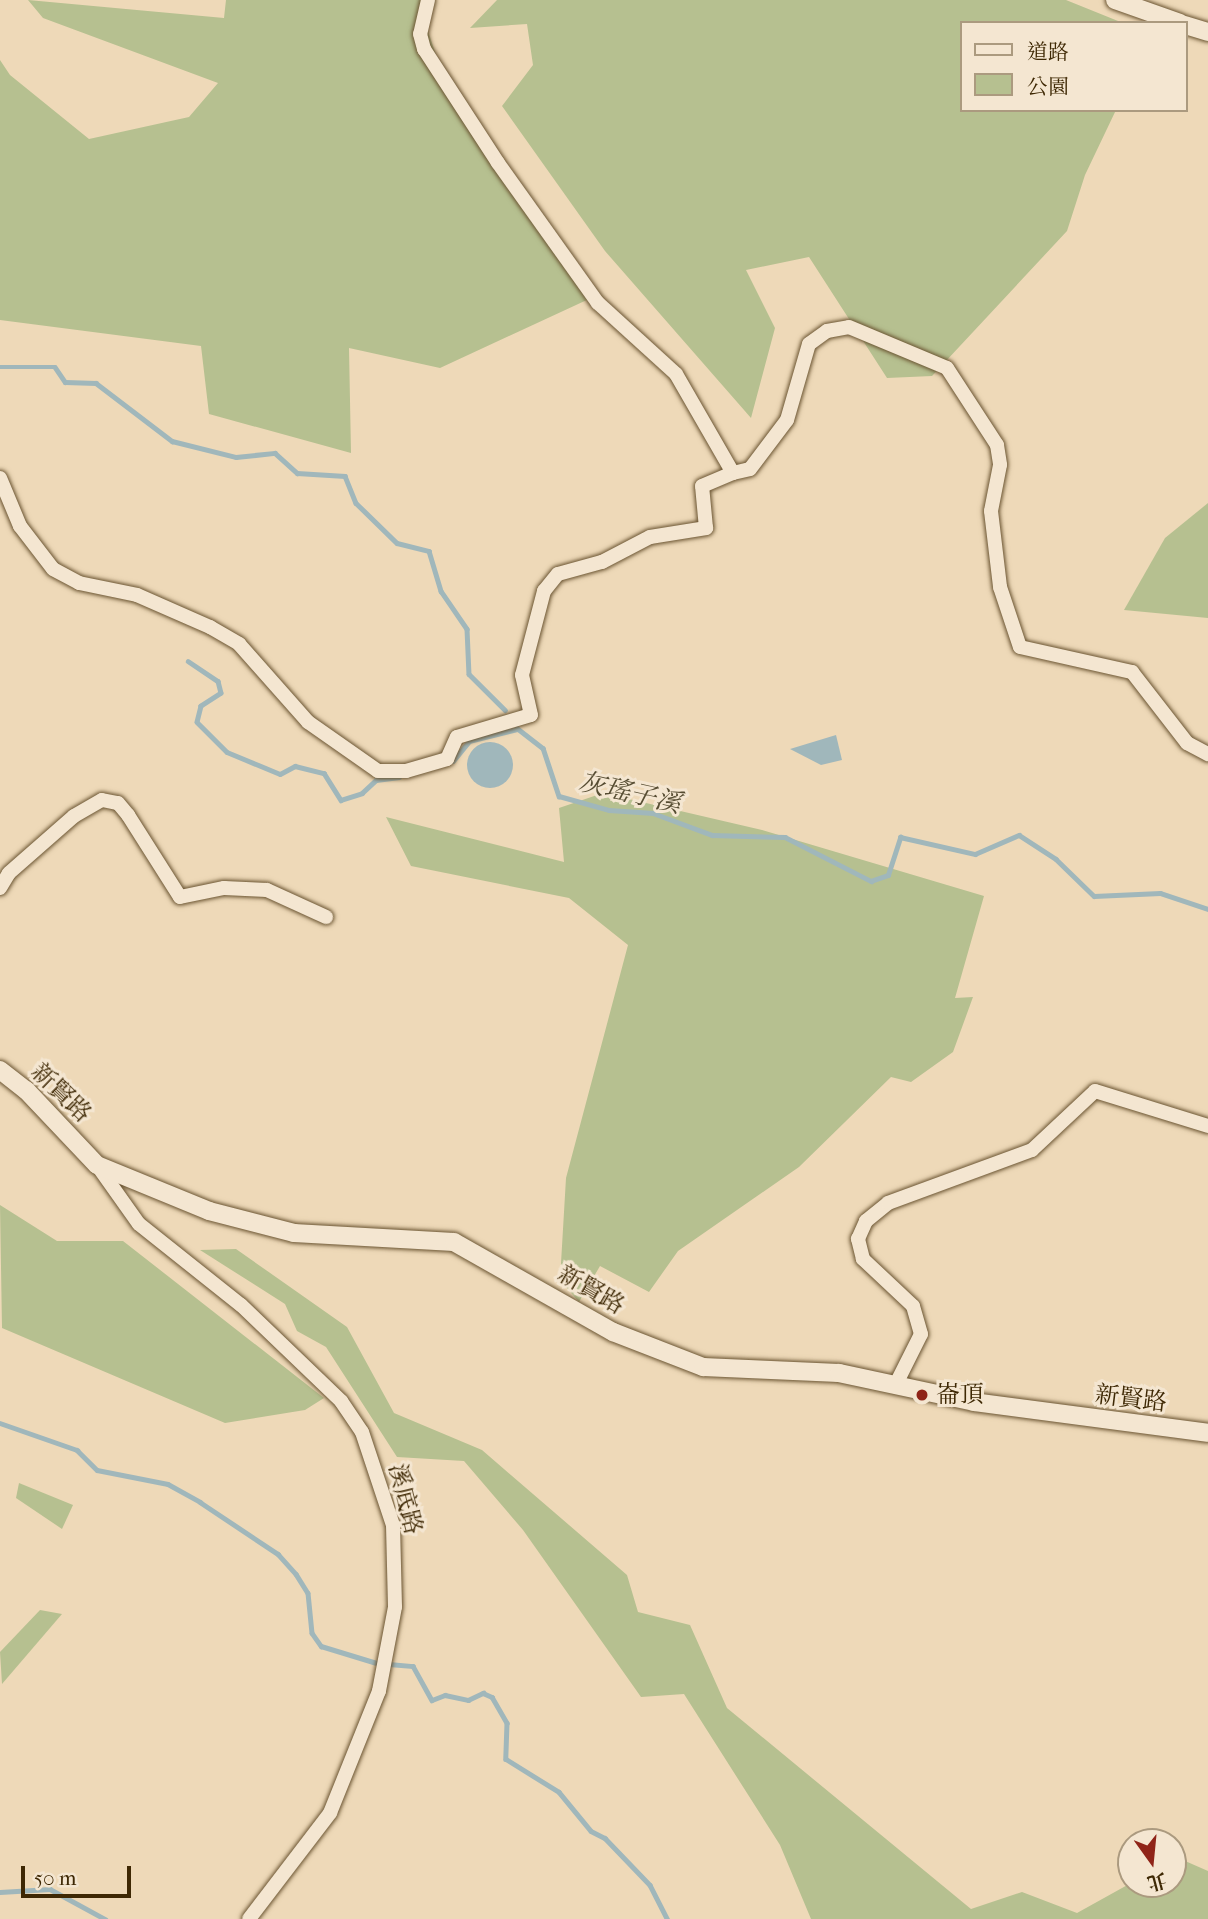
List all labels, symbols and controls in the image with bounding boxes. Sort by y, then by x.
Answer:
legend [960,21,1187,112]
text: 道路 [1027,40,1069,64]
text: 公園 [1027,75,1069,99]
water label: 灰瑤子溪 [576,766,684,820]
street label: 新賢路 [25,1058,97,1128]
street label: 新賢路 [553,1260,629,1320]
street label: 新賢路 [1094,1380,1168,1418]
place label: 崙頂 [936,1381,984,1409]
marker: 崙頂 [914,1387,930,1403]
street label: 溪底路 [382,1461,428,1537]
north arrow [1117,1828,1187,1898]
scale bar [24,1853,135,1897]
text: 50 m [34,1866,77,1890]
text: 北 [1145,1868,1169,1894]

